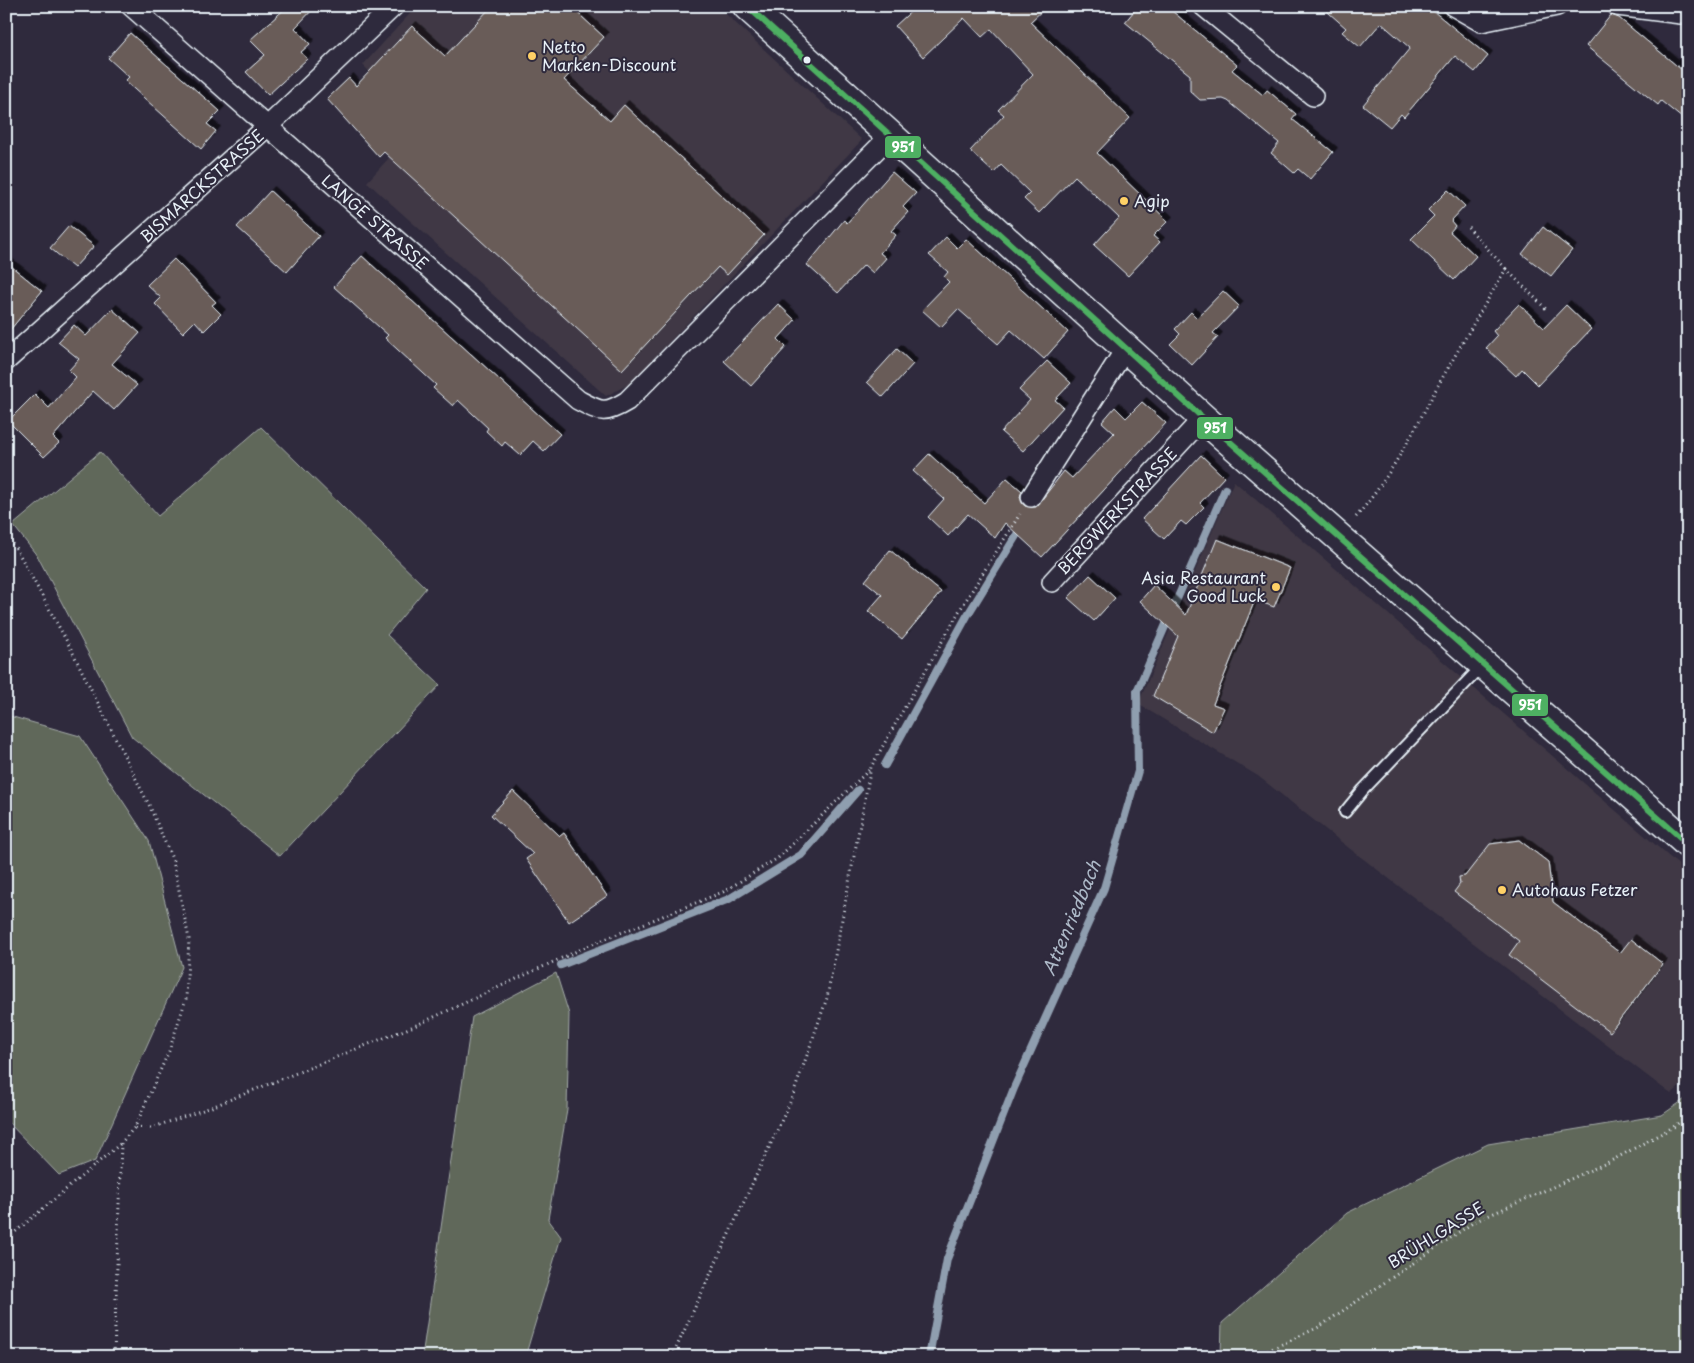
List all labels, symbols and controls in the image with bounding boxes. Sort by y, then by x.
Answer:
place label: Netto Marken-Discount [542,34,677,76]
marker: Netto Marken-Discount [526,50,538,62]
unlabelled marker [802,55,812,65]
street label: BISMARCKSTRASSE [134,123,269,248]
line badge: 951 [884,135,922,159]
text: 951 [891,136,915,157]
street label: LANGE STRASSE [317,168,434,275]
place label: Agip [1134,188,1170,212]
marker: Agip [1118,195,1130,207]
line badge: 951 [1196,416,1234,440]
text: 951 [1203,417,1227,438]
street label: BERGWERKSTRASSE [1051,441,1182,579]
place label: Asia Restaurant Good Luck [1141,565,1266,607]
marker: Asia Restaurant Good Luck [1270,581,1282,593]
line badge: 951 [1511,693,1549,717]
text: 951 [1518,694,1542,715]
water label: Attenriedbach [1034,855,1107,979]
place label: Autohaus Fetzer [1512,877,1638,901]
marker: Autohaus Fetzer [1496,884,1508,896]
street label: BRÜHLGASSE [1383,1195,1488,1273]

